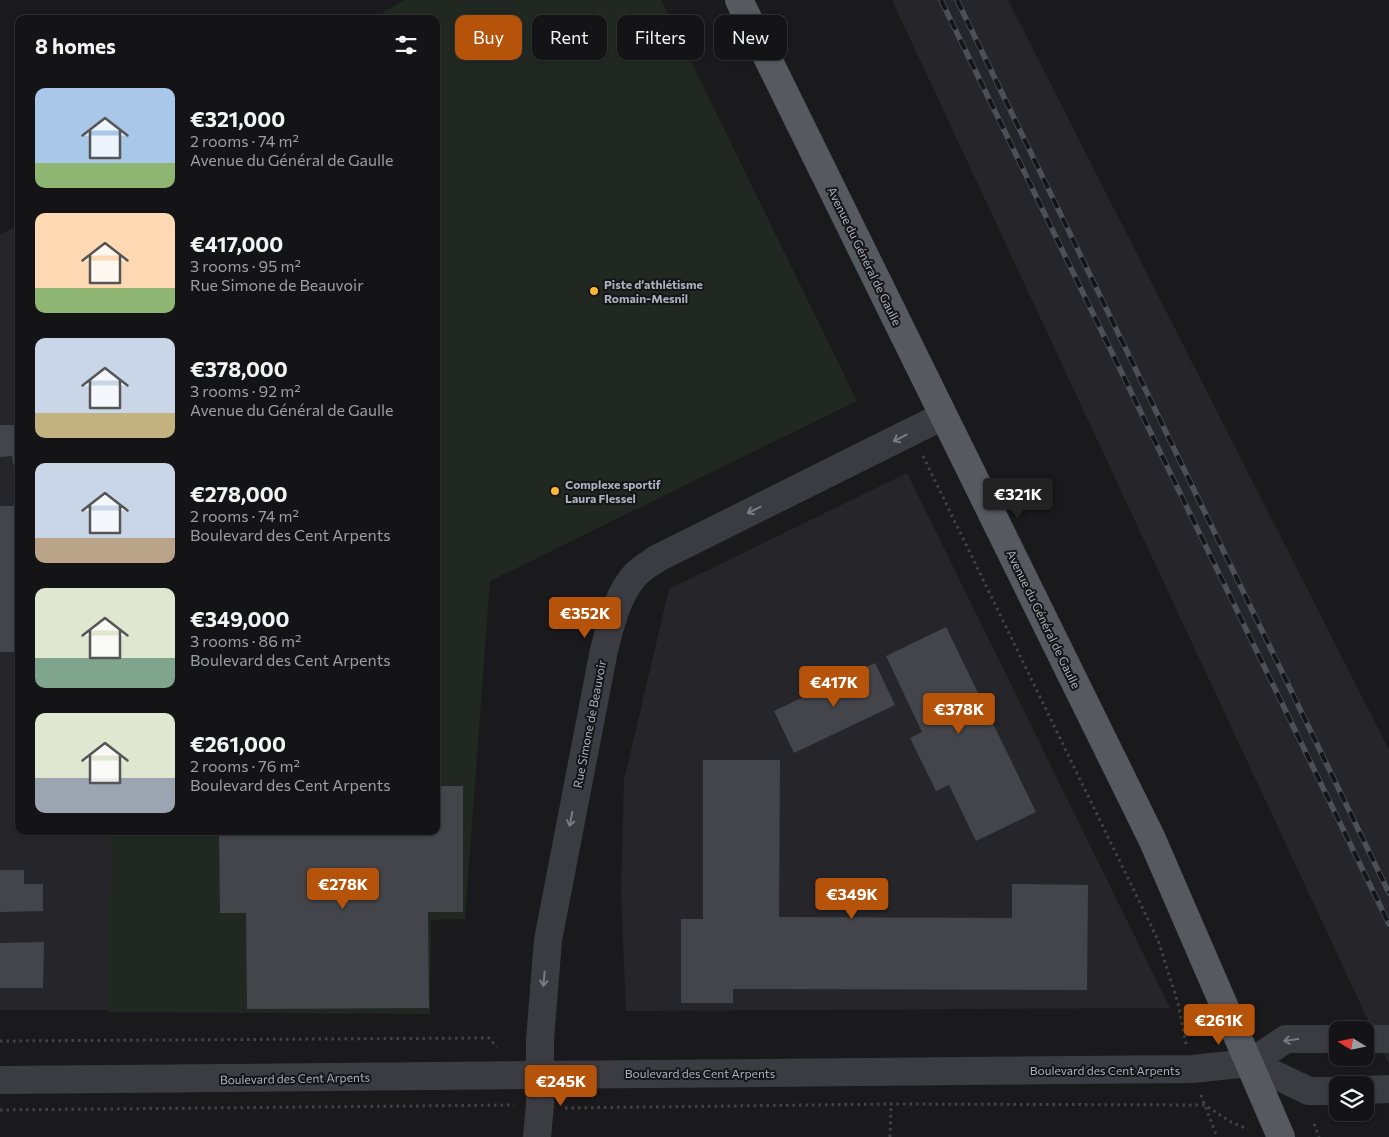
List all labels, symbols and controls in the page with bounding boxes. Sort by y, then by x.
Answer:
chip: Buy [455,15,522,60]
chip: Rent [532,15,607,60]
chip: Filters [617,15,704,60]
chip: New [714,15,787,60]
icon: filters [392,31,420,59]
text: 8 homes [35,33,116,58]
text: €321,000 [190,106,285,131]
icon: home [75,108,135,168]
text: 2 rooms · 74 m² [190,131,299,150]
text: Avenue du Général de Gaulle [190,150,394,169]
street label: Avenue du Général de Gaulle [825,184,905,328]
text: €417,000 [190,231,283,256]
icon: home [75,233,135,293]
text: 3 rooms · 95 m² [190,256,301,275]
text: Rue Simone de Beauvoir [190,275,364,294]
place label: Piste d’athlétisme Romain-Mesnil [604,277,703,305]
marker: Piste d’athlétisme Romain-Mesnil [588,285,600,297]
text: €378,000 [190,356,288,381]
icon: home [75,358,135,418]
text: 3 rooms · 92 m² [190,381,301,400]
text: Avenue du Général de Gaulle [190,400,394,419]
one-way arrow [893,434,908,443]
place label: Complexe sportif Laura Flessel [565,477,661,505]
pin: €321K [983,478,1053,520]
text: €278,000 [190,481,288,506]
icon: home [75,483,135,543]
text: €321K [994,484,1042,503]
marker: Complexe sportif Laura Flessel [549,485,561,497]
one-way arrow [747,505,762,515]
text: 2 rooms · 74 m² [190,506,299,525]
text: Boulevard des Cent Arpents [190,525,391,544]
street label: Avenue du Général de Gaulle [1004,547,1084,691]
pin: €352K [550,596,620,639]
text: €352K [560,603,610,622]
text: €349,000 [190,606,289,631]
icon: home [75,608,135,668]
text: 3 rooms · 86 m² [190,631,301,650]
text: Boulevard des Cent Arpents [190,650,391,669]
street label: Rue Simone de Beauvoir [570,659,608,789]
pin: €417K [799,666,869,708]
text: €417K [810,672,858,691]
pin: €378K [924,692,994,735]
text: €378K [934,699,984,718]
text: €261,000 [190,731,286,756]
icon: home [75,733,135,793]
text: 2 rooms · 76 m² [190,756,300,775]
text: Boulevard des Cent Arpents [190,775,391,794]
one-way arrow [565,810,575,826]
pin: €278K [308,868,378,910]
text: €278K [318,874,368,893]
pin: €349K [817,878,887,920]
text: €349K [826,884,878,903]
one-way arrow [540,971,549,987]
pin: €261K [1184,1004,1254,1046]
text: €261K [1195,1010,1243,1029]
north arrow [1329,1021,1374,1066]
map controls [1329,1021,1374,1121]
one-way arrow [1283,1035,1299,1045]
street label: Boulevard des Cent Arpents [1030,1063,1180,1077]
pin: €245K [526,1064,596,1107]
street label: Boulevard des Cent Arpents [625,1066,775,1080]
street label: Boulevard des Cent Arpents [220,1070,370,1086]
text: €245K [536,1071,586,1090]
button: layers [1329,1076,1374,1121]

